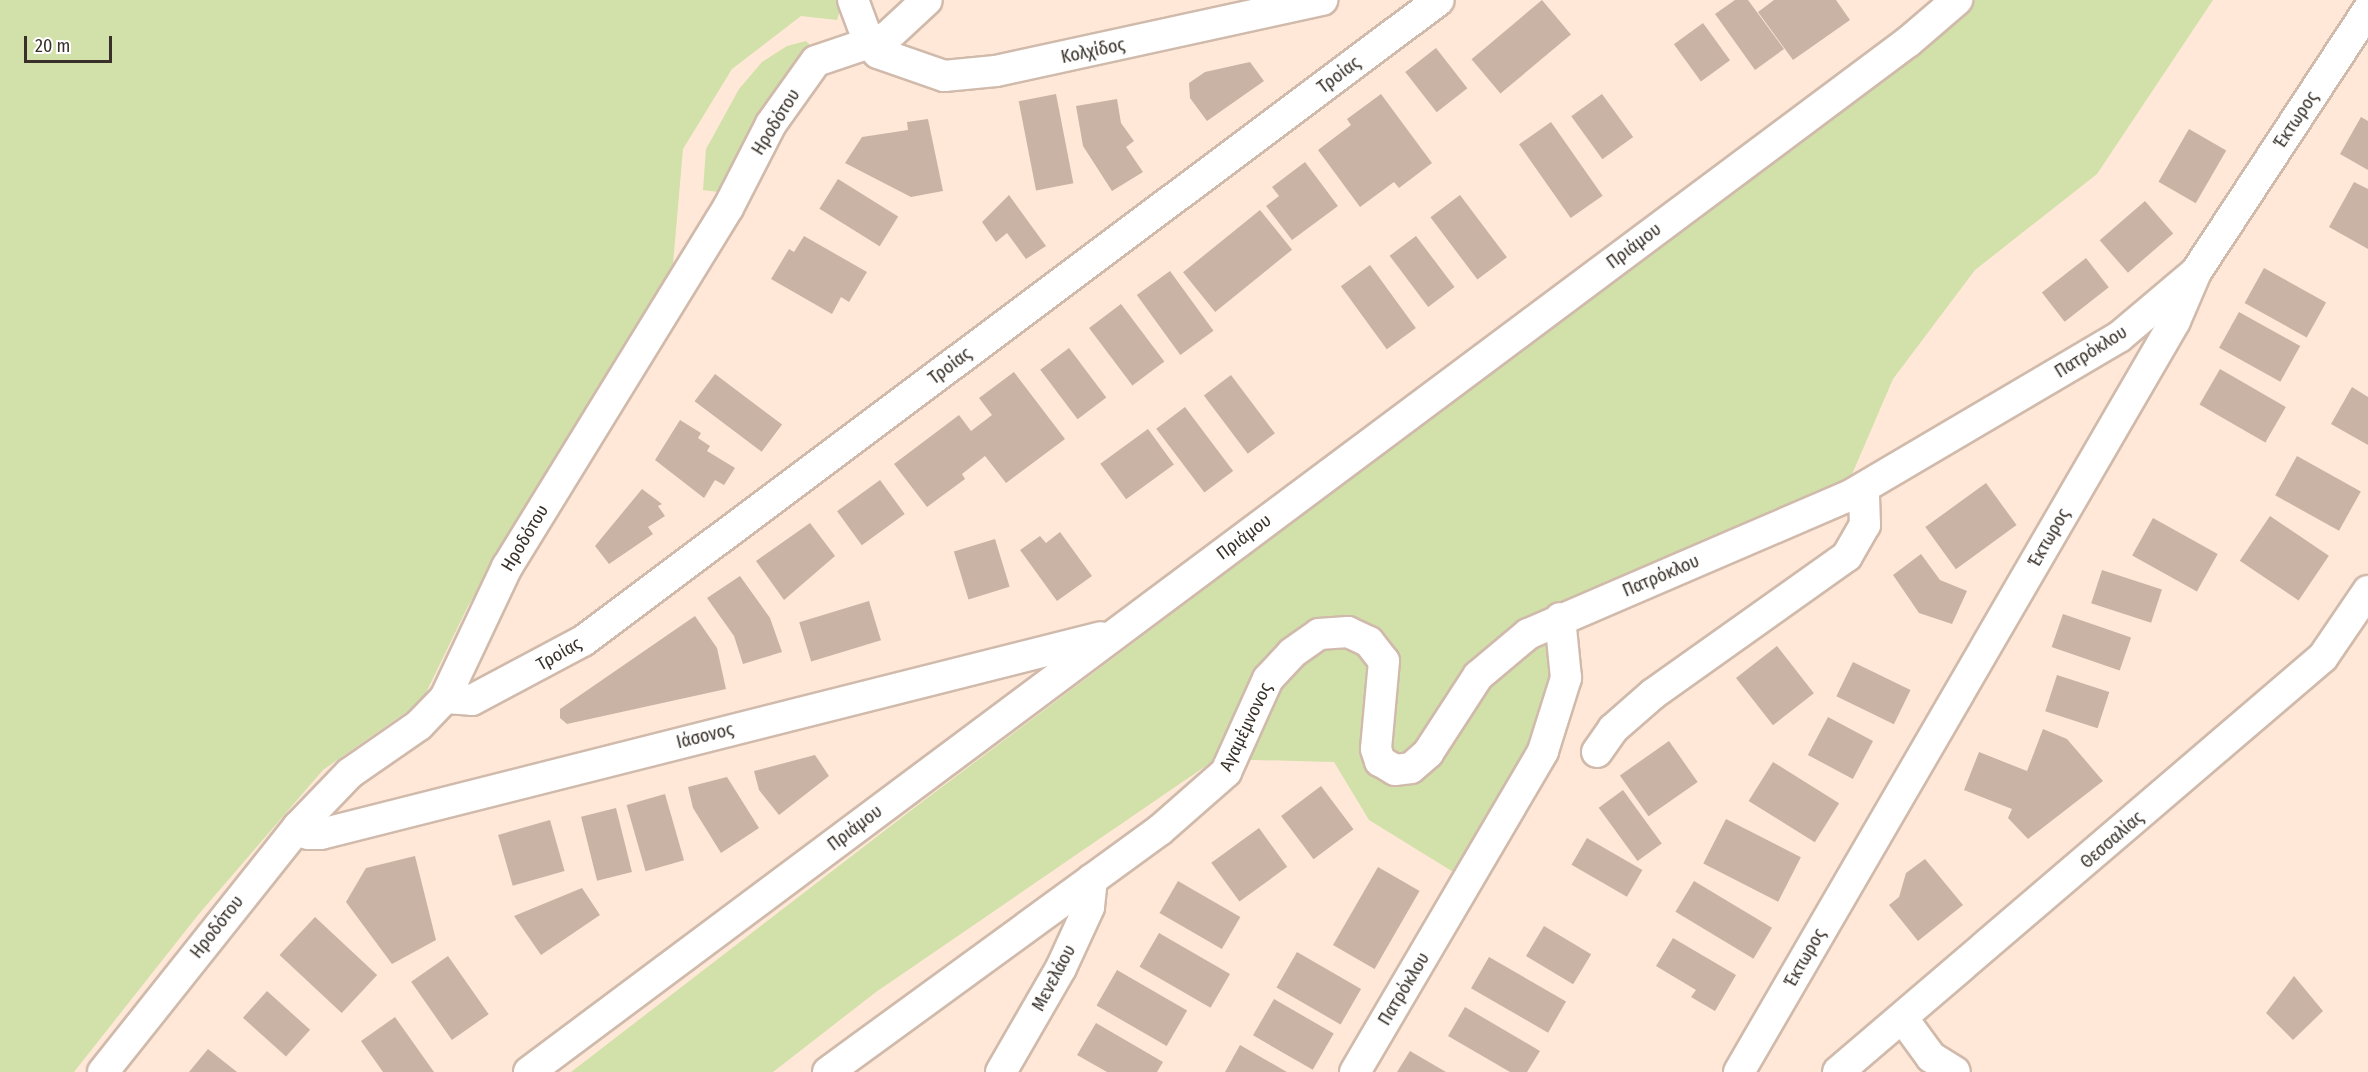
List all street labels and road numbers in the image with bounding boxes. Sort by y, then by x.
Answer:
street label: Κολχίδος [1059,34,1127,68]
street label: Τροίας [1313,52,1365,98]
street label: Ηροδότου [747,85,805,159]
street label: Έκτωρος [2269,87,2323,153]
street label: Πριάμου [1602,218,1666,274]
street label: Πατρόκλου [2051,321,2131,383]
street label: Τροίας [924,343,976,389]
street label: Ηροδότου [497,501,553,575]
street label: Έκτωρος [2023,505,2075,571]
street label: Πριάμου [1212,509,1276,565]
street label: Πατρόκλου [1619,550,1703,602]
street label: Τροίας [533,633,585,675]
street label: Αγαμέμνονος [1215,679,1277,775]
street label: Ιάσονος [674,719,736,753]
street label: Πριάμου [823,800,887,856]
street label: Θεσσαλίας [2076,807,2148,873]
street label: Ηροδότου [186,891,248,963]
street label: Έκτωρος [1779,925,1831,991]
street label: Μενελάου [1028,941,1080,1015]
street label: Πατρόκλου [1374,949,1434,1029]

